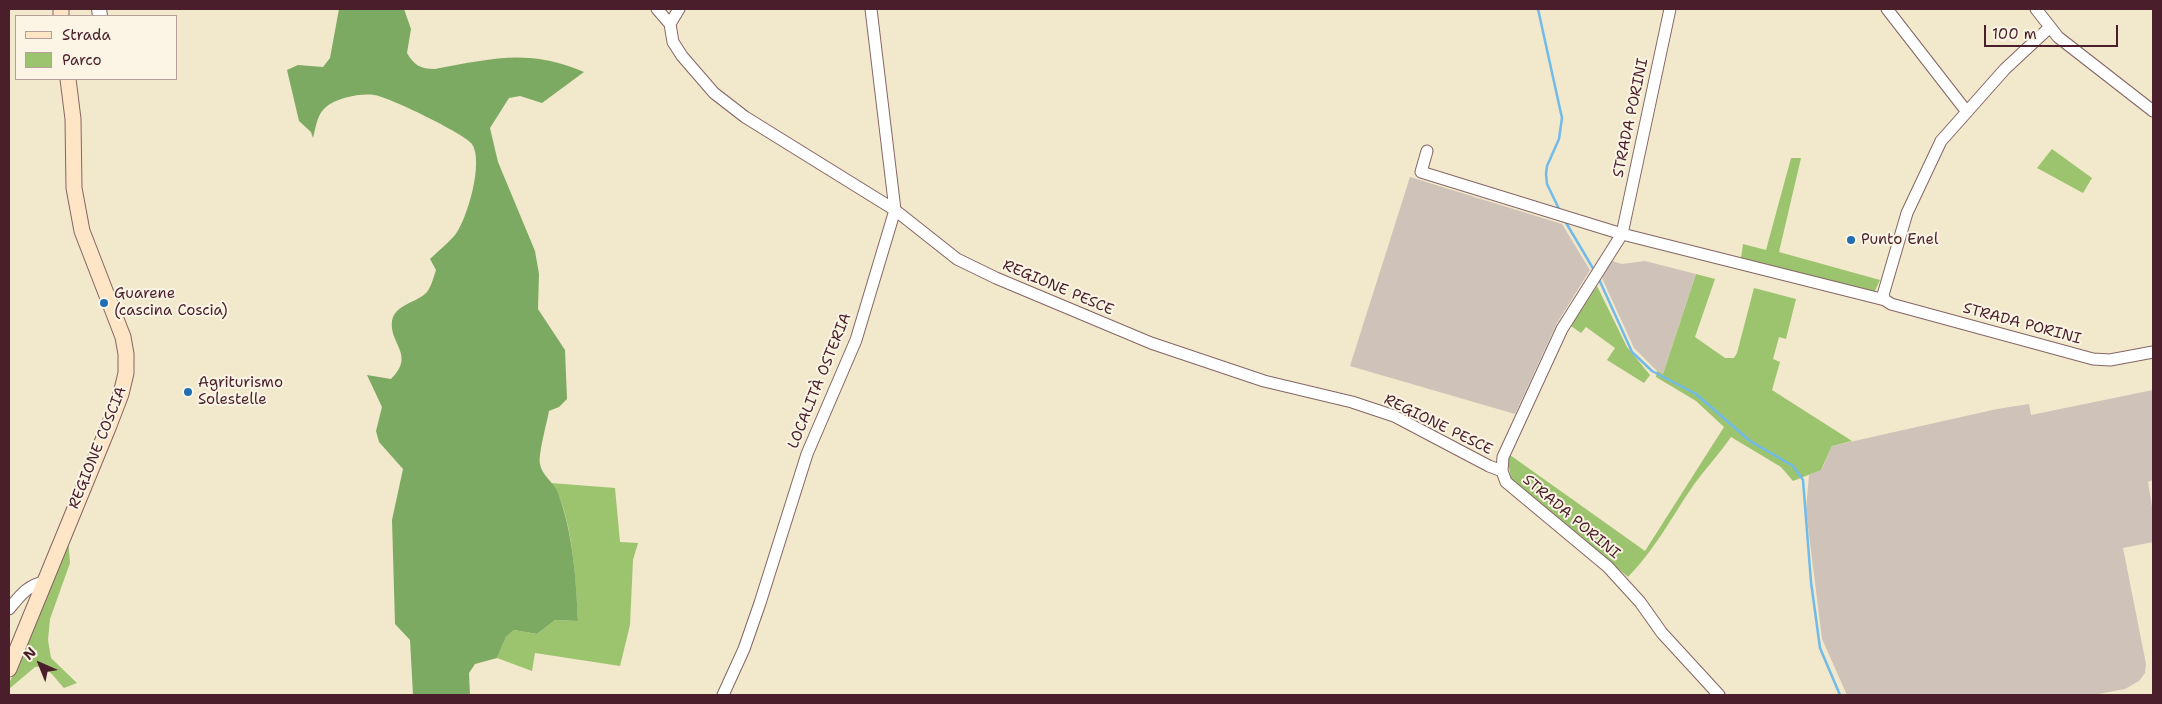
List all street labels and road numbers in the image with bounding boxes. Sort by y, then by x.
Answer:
street label: STRADA PORINI [1610,57,1652,179]
street label: REGIONE PESCE [1000,257,1116,319]
street label: STRADA PORINI [1961,300,2083,348]
street label: LOCALITÀ OSTERIA [785,310,855,452]
street label: REGIONE COSCIA [65,384,131,512]
street label: REGIONE PESCE [1381,391,1495,459]
street label: STRADA PORINI [1519,471,1623,563]

